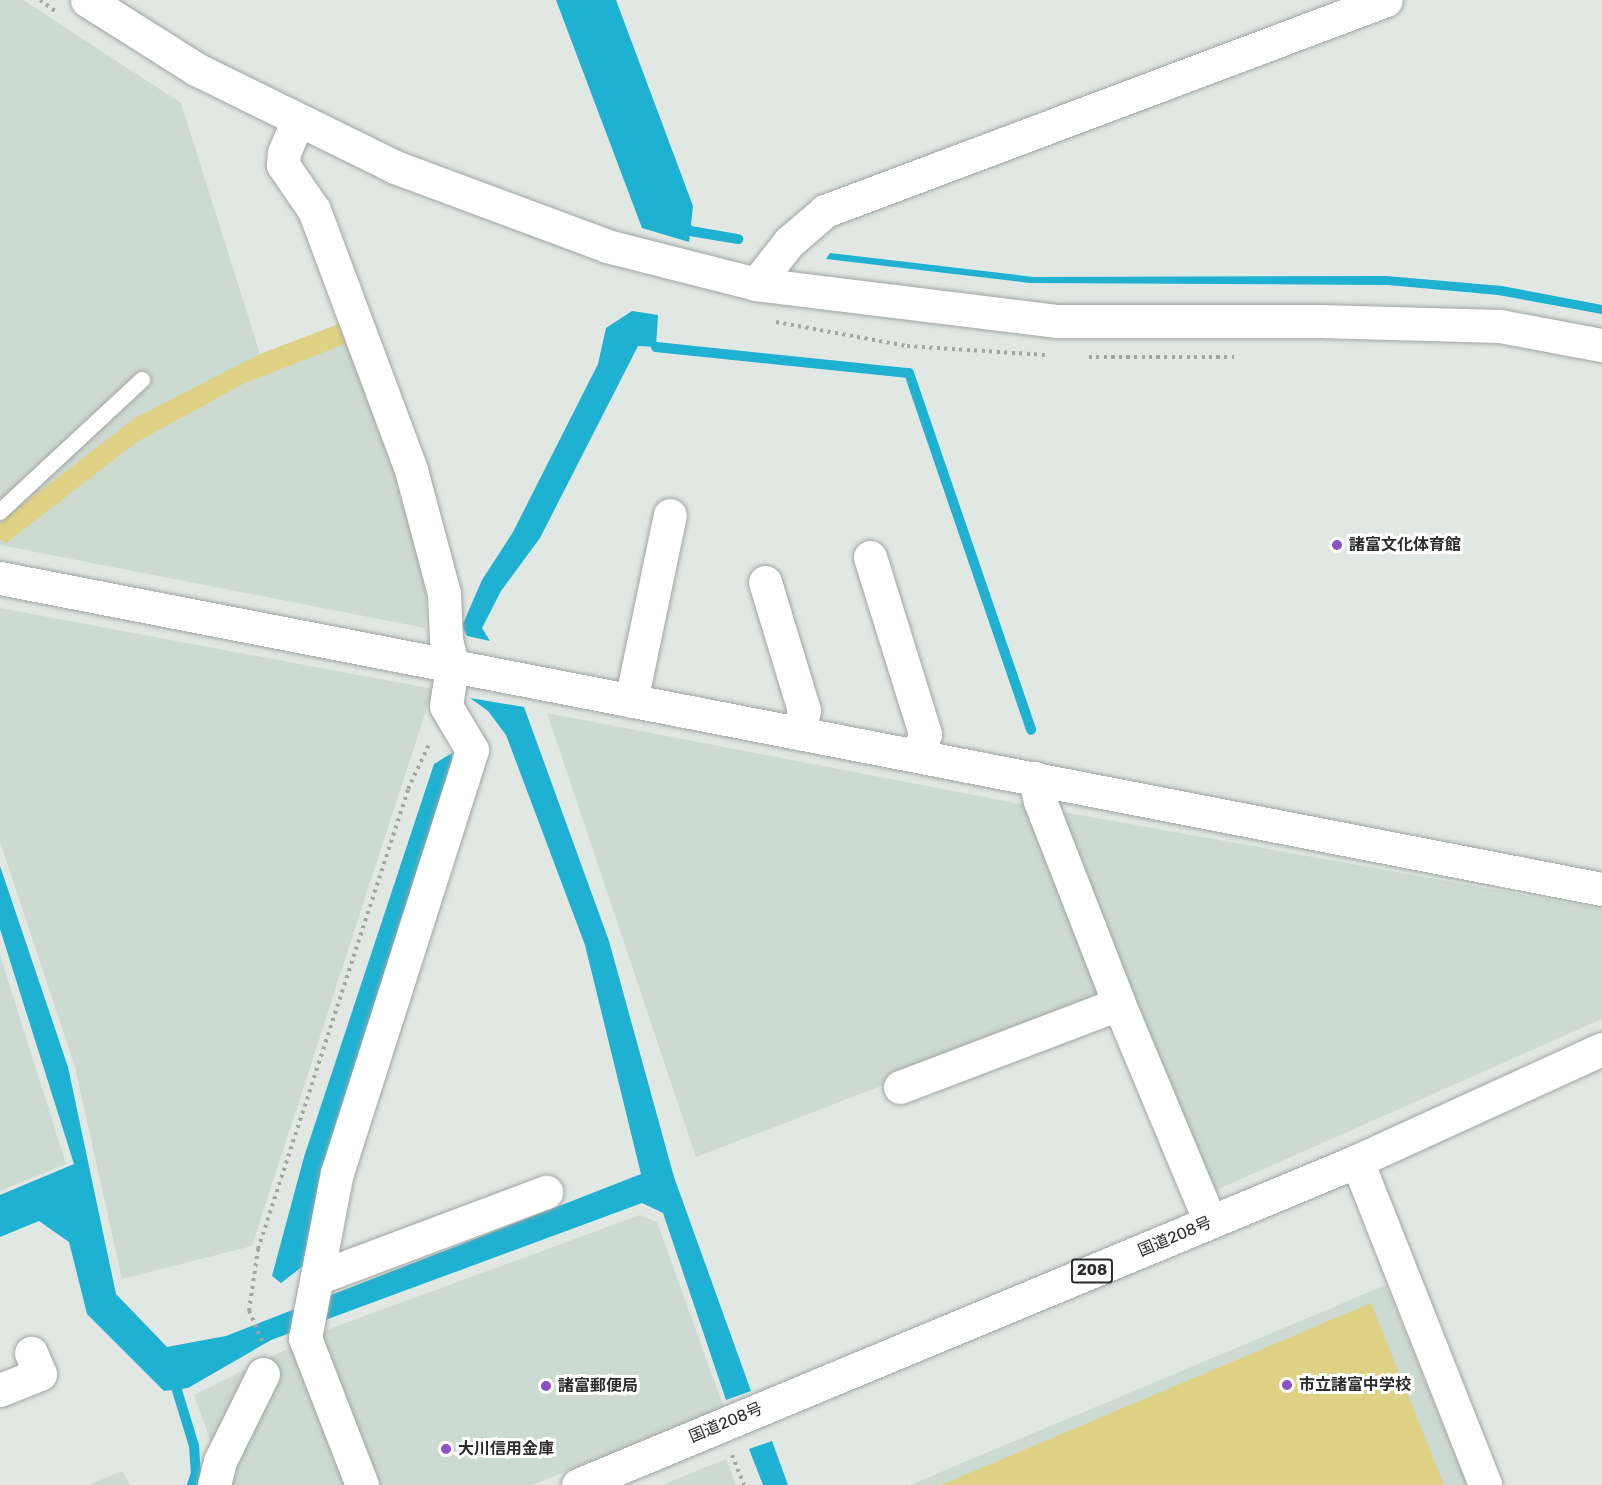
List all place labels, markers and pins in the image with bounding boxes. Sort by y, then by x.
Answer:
place label: 諸富文化体育館 [1349,535,1461,555]
marker: 諸富文化体育館 [1330,538,1344,552]
place label: 市立諸富中学校 [1299,1375,1411,1395]
place label: 諸富郵便局 [558,1376,638,1396]
marker: 市立諸富中学校 [1280,1378,1294,1392]
marker: 諸富郵便局 [539,1379,553,1393]
place label: 大川信用金庫 [458,1439,554,1459]
marker: 大川信用金庫 [439,1442,453,1456]

